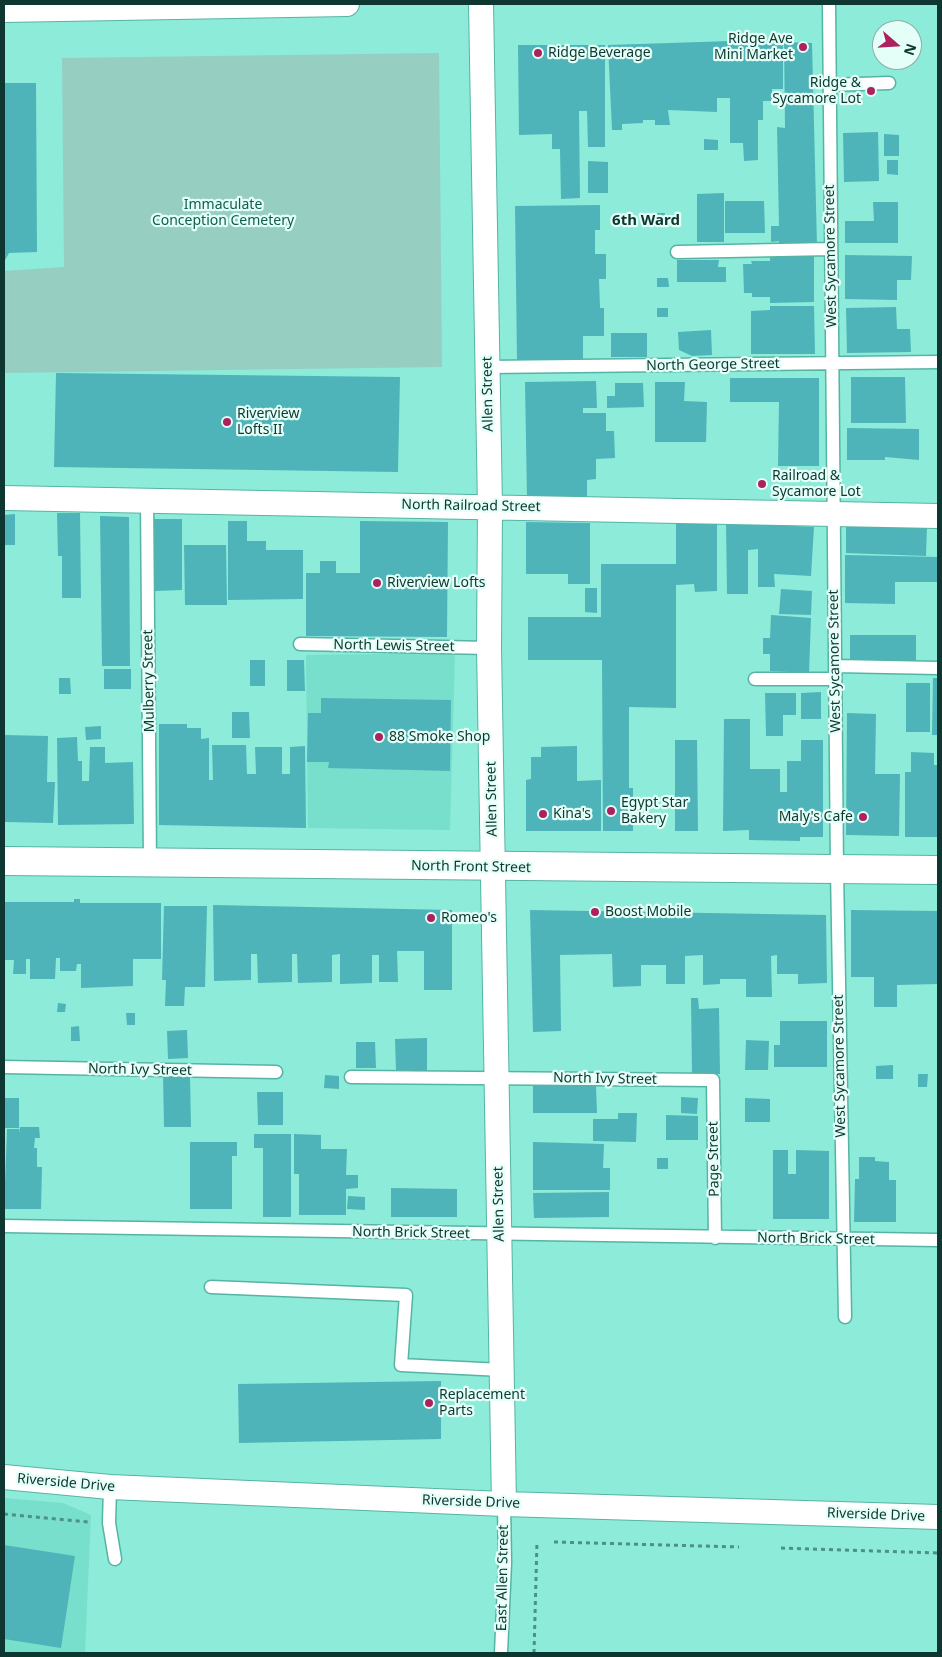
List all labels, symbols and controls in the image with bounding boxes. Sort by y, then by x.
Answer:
north arrow [872,20,922,70]
place label: Ridge Ave Mini Market [714,31,793,64]
marker: Ridge Ave Mini Market [797,41,809,53]
text: N [900,41,922,58]
place label: Ridge Beverage [548,45,651,61]
marker: Ridge Beverage [532,47,544,59]
place label: Ridge & Sycamore Lot [772,75,861,108]
marker: Ridge & Sycamore Lot [865,85,877,97]
street label: West Sycamore Street [821,184,841,328]
park label: Immaculate Conception Cemetery [152,197,294,230]
district label: 6th Ward [612,212,680,230]
street label: North George Street [646,355,780,375]
street label: Allen Street [479,356,497,432]
place label: Riverview Lofts II [237,406,299,438]
marker: Riverview Lofts II [221,416,233,428]
place label: Railroad & Sycamore Lot [772,468,861,501]
marker: Railroad & Sycamore Lot [756,478,768,490]
street label: North Railroad Street [401,496,541,516]
place label: Riverview Lofts [387,575,485,591]
marker: Riverview Lofts [371,577,383,589]
street label: West Sycamore Street [825,589,845,733]
street label: Mulberry Street [140,629,158,733]
street label: North Lewis Street [333,637,455,655]
place label: 88 Smoke Shop [389,729,490,745]
marker: 88 Smoke Shop [373,731,385,743]
street label: Allen Street [483,761,501,837]
place label: Egypt Star Bakery [621,795,688,828]
marker: Egypt Star Bakery [605,805,617,817]
place label: Kina's [553,806,591,822]
marker: Kina's [537,808,549,820]
place label: Maly's Cafe [779,809,853,825]
marker: Maly's Cafe [857,811,869,823]
street label: North Front Street [411,858,531,876]
place label: Boost Mobile [605,904,691,920]
marker: Boost Mobile [589,906,601,918]
place label: Romeo's [441,910,497,926]
marker: Romeo's [425,912,437,924]
street label: West Sycamore Street [830,994,850,1138]
street label: North Ivy Street [88,1061,192,1079]
street label: North Ivy Street [553,1070,657,1088]
street label: Page Street [705,1121,723,1197]
street label: Allen Street [490,1166,508,1242]
street label: North Brick Street [352,1224,470,1242]
street label: North Brick Street [757,1230,875,1248]
place label: Replacement Parts [439,1387,525,1420]
marker: Replacement Parts [423,1397,435,1409]
street label: Riverside Drive [16,1470,116,1496]
street label: Riverside Drive [422,1492,520,1512]
street label: Riverside Drive [827,1505,925,1525]
street label: East Allen Street [494,1525,512,1631]

